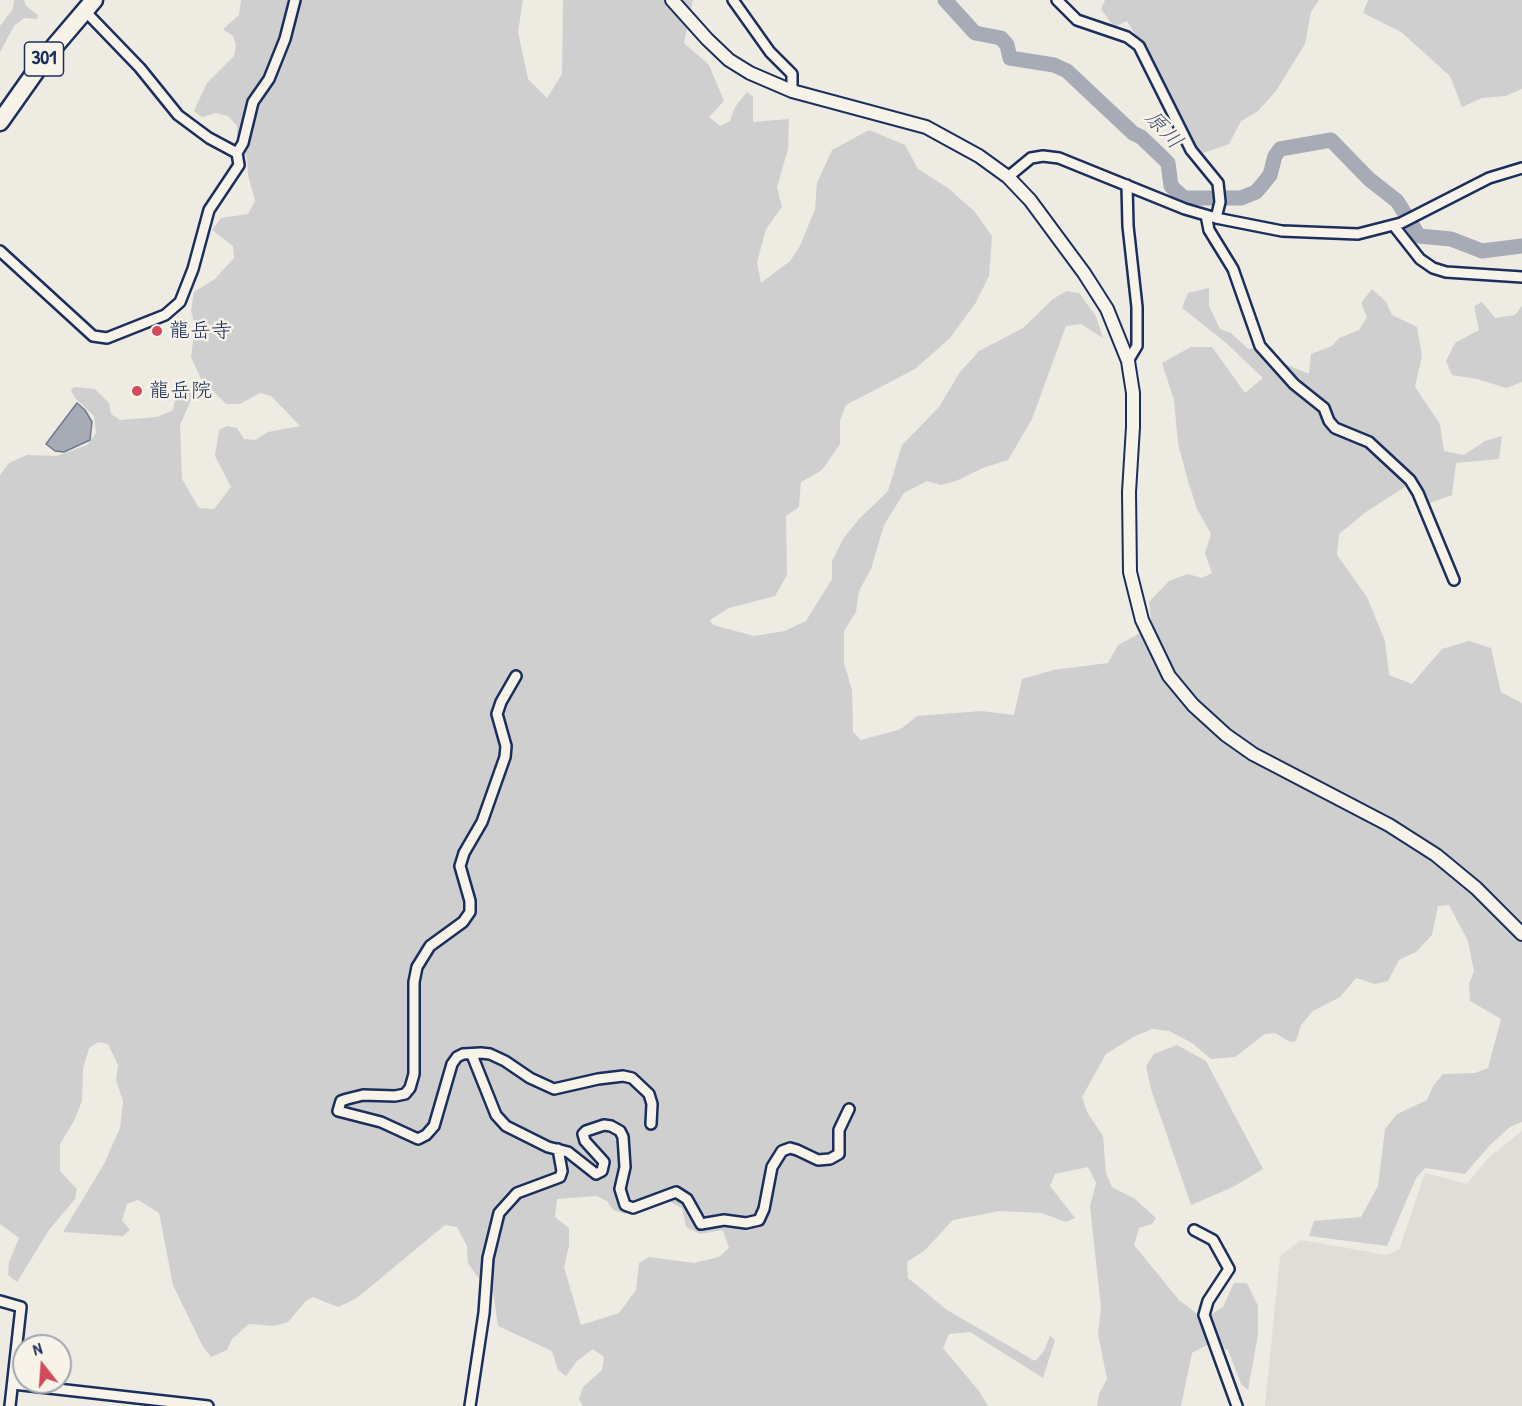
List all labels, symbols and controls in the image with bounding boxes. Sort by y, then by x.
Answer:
road number: 301 [24,42,63,76]
water label: 原川 [1138,105,1188,155]
place label: 龍岳寺 [169,318,232,344]
marker: 龍岳寺 [150,324,164,338]
place label: 龍岳院 [149,378,212,404]
marker: 龍岳院 [130,384,144,398]
north arrow [12,1334,72,1394]
text: N [30,1337,45,1360]

